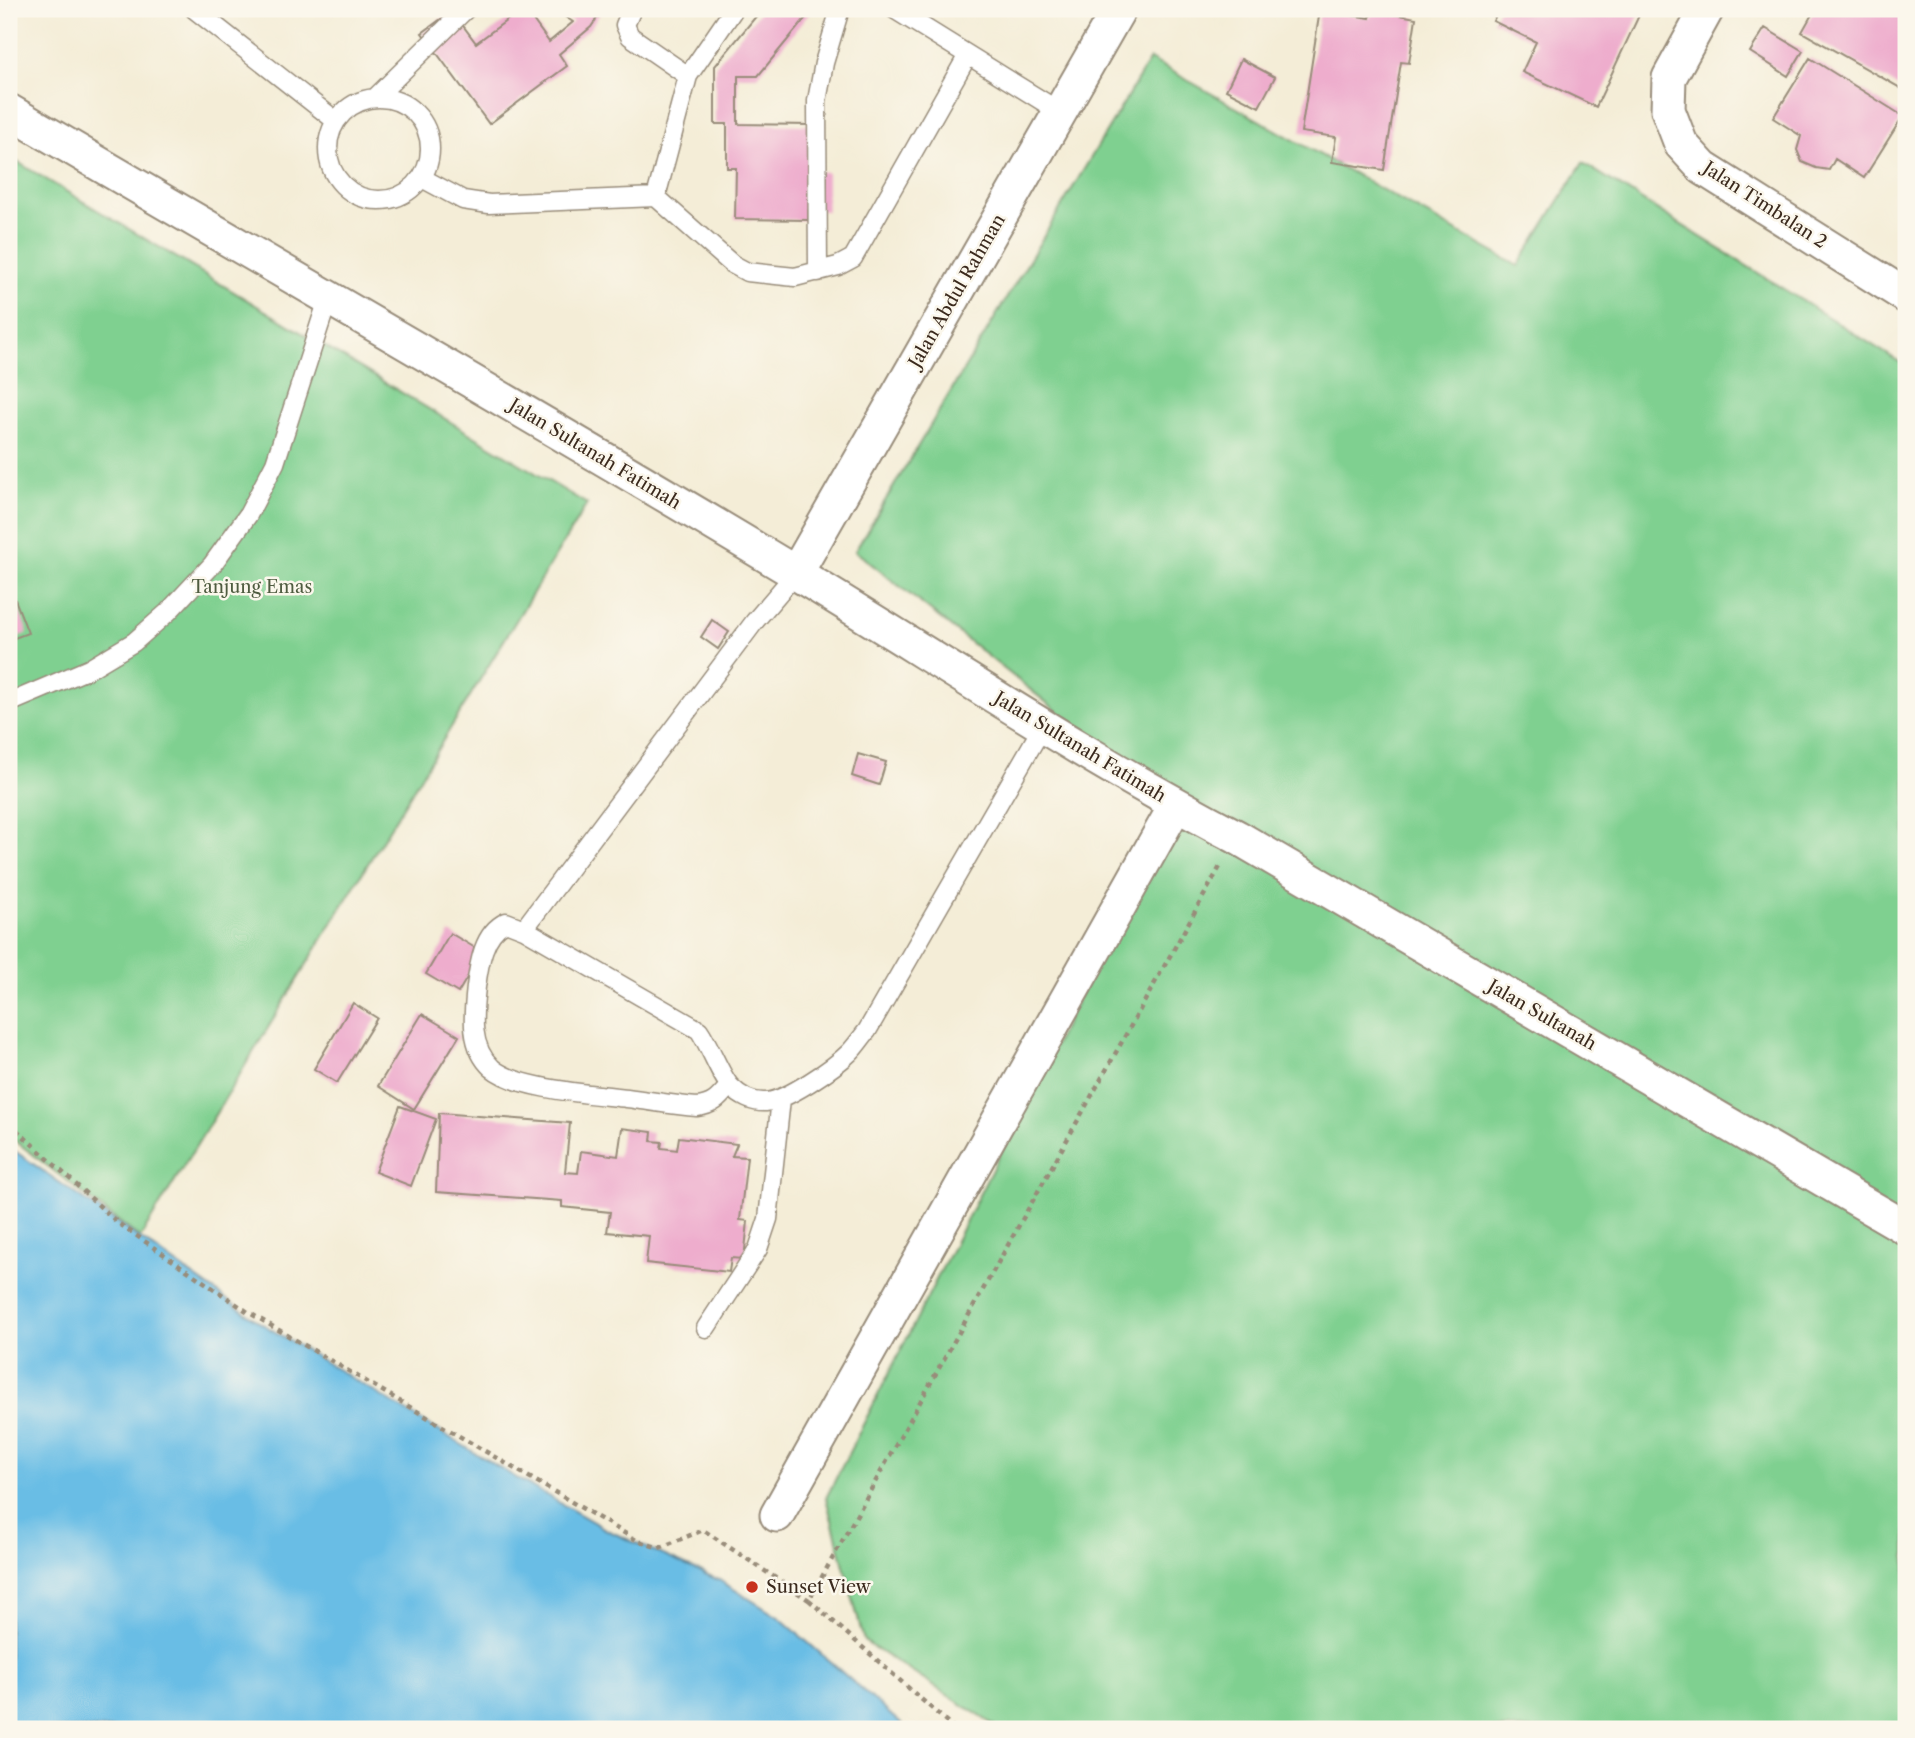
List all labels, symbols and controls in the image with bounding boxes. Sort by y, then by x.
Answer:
street label: Jalan Timbalan 2 [1696,155,1831,253]
street label: Jalan Abdul Rahman [903,210,1010,374]
street label: Jalan Sultanah Fatimah [503,392,685,514]
park label: Tanjung Emas [192,576,312,598]
street label: Jalan Sultanah Fatimah [988,685,1170,807]
street label: Jalan Sultanah [1481,974,1600,1055]
place label: Sunset View [766,1576,872,1598]
marker: Sunset View [744,1579,760,1595]

